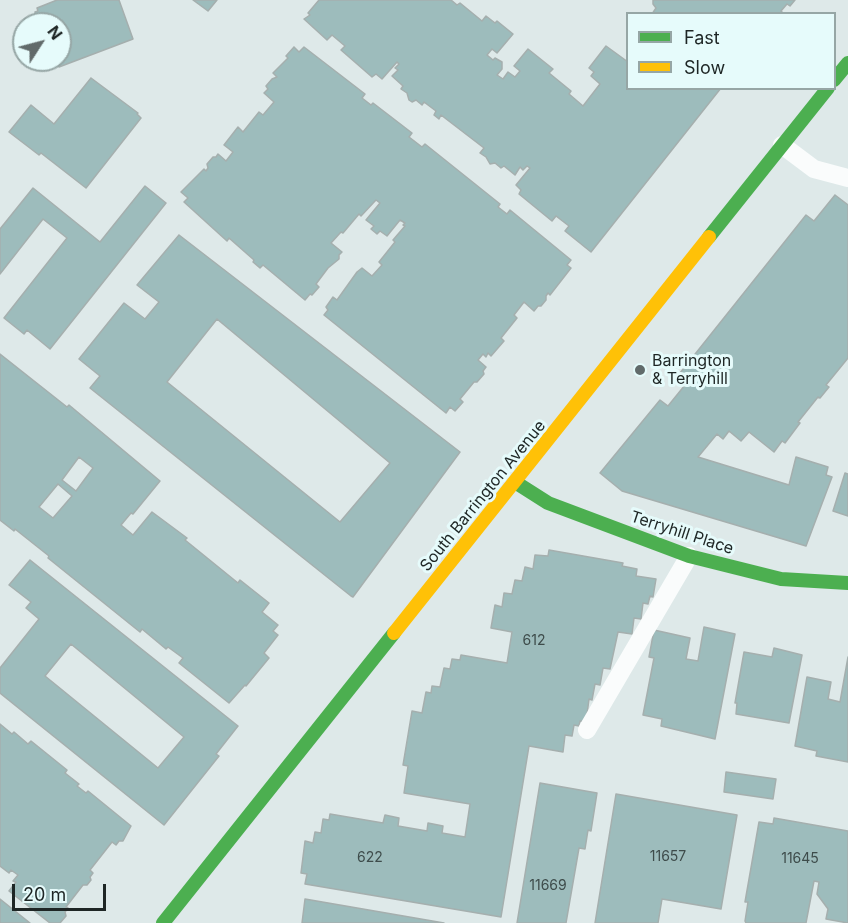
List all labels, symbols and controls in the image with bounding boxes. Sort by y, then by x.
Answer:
north arrow [12,12,72,72]
legend [626,12,836,90]
text: N [43,22,67,43]
text: Fast [684,27,720,48]
text: Slow [684,57,725,78]
place label: Barrington & Terryhill [652,351,731,389]
marker: Barrington & Terryhill [633,363,647,377]
street label: South Barrington Avenue [416,417,550,575]
street label: Terryhill Place [628,507,736,559]
house number: 612 [523,633,545,649]
house number: 11657 [650,849,686,865]
house number: 622 [357,850,383,866]
house number: 11645 [781,851,819,867]
scale bar [15,872,110,910]
house number: 11669 [529,878,567,894]
text: 20 m [23,884,66,905]

